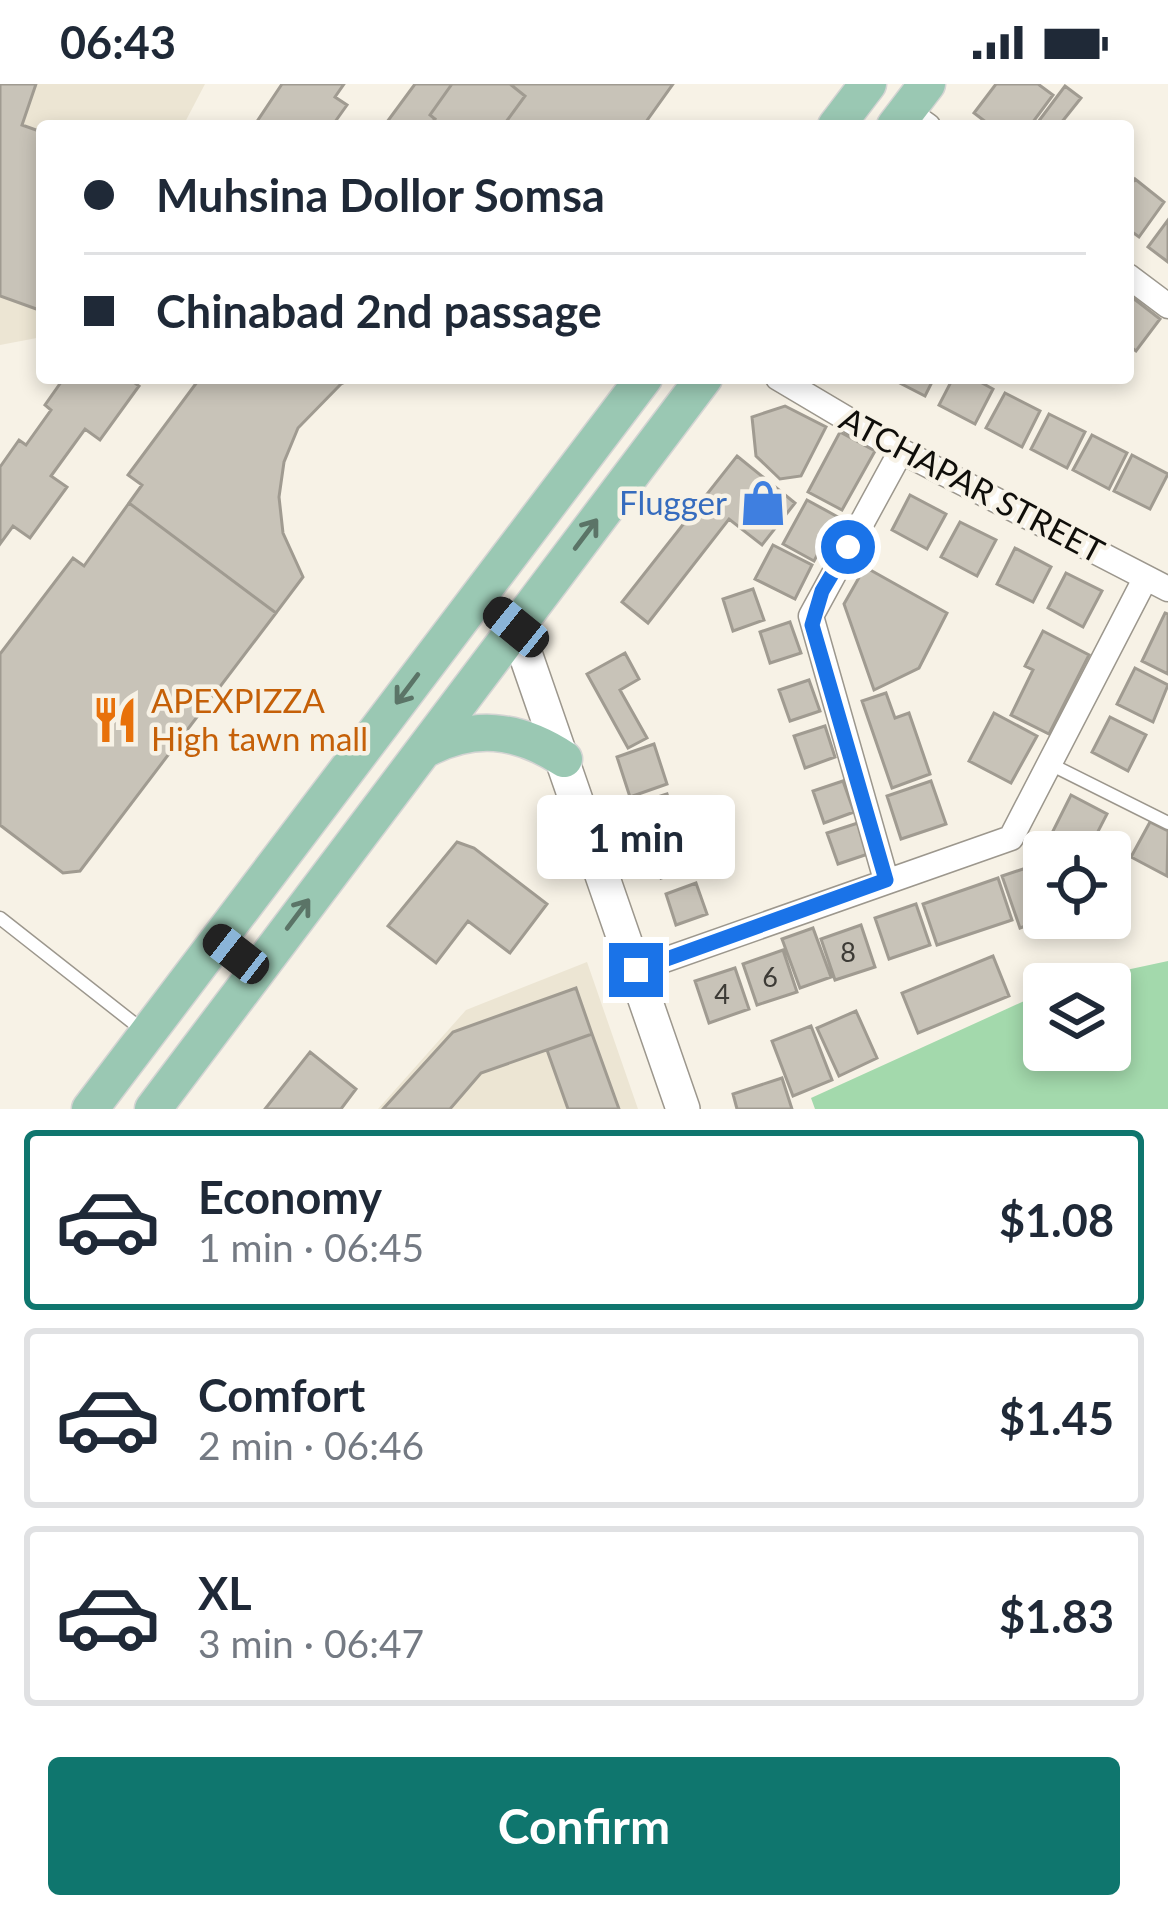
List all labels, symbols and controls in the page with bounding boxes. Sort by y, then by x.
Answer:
text: 06:43 [60,15,176,69]
text: Muhsina Dollor Somsa [156,168,605,222]
text: Chinabad 2nd passage [156,284,602,338]
street label: ATCHAPAR STREET [834,398,1112,571]
shop icon: Flugger [738,478,788,528]
place label: Flugger [619,482,727,522]
one-way arrow [573,518,599,551]
route start [821,520,875,574]
car [477,590,555,664]
one-way arrow [394,673,420,705]
place label: APEXPIZZA High tawn mall [151,680,368,758]
restaurant icon: APEXPIZZA High tawn mall [90,695,140,745]
callout: 1 min [537,796,735,880]
text: 1 min [588,814,684,860]
map controls [1023,831,1131,1071]
button: locate [1023,831,1131,939]
one-way arrow [284,899,311,931]
car [197,918,275,990]
house number: 8 [840,935,856,968]
route end [609,943,663,997]
house number: 6 [762,960,778,993]
button: layers [1023,963,1131,1071]
house number: 4 [714,977,730,1010]
icon: car [54,1166,162,1274]
text: Economy [198,1170,382,1224]
text: $1.08 [999,1193,1114,1247]
text: 1 min · 06:45 [198,1224,424,1270]
icon: car [54,1364,162,1472]
text: Comfort [198,1368,365,1422]
text: $1.45 [999,1391,1114,1445]
text: 2 min · 06:46 [198,1422,424,1468]
icon: car [54,1562,162,1670]
text: XL [198,1566,252,1620]
text: $1.83 [999,1589,1114,1643]
text: 3 min · 06:47 [198,1620,424,1666]
button: Confirm [48,1757,1120,1895]

